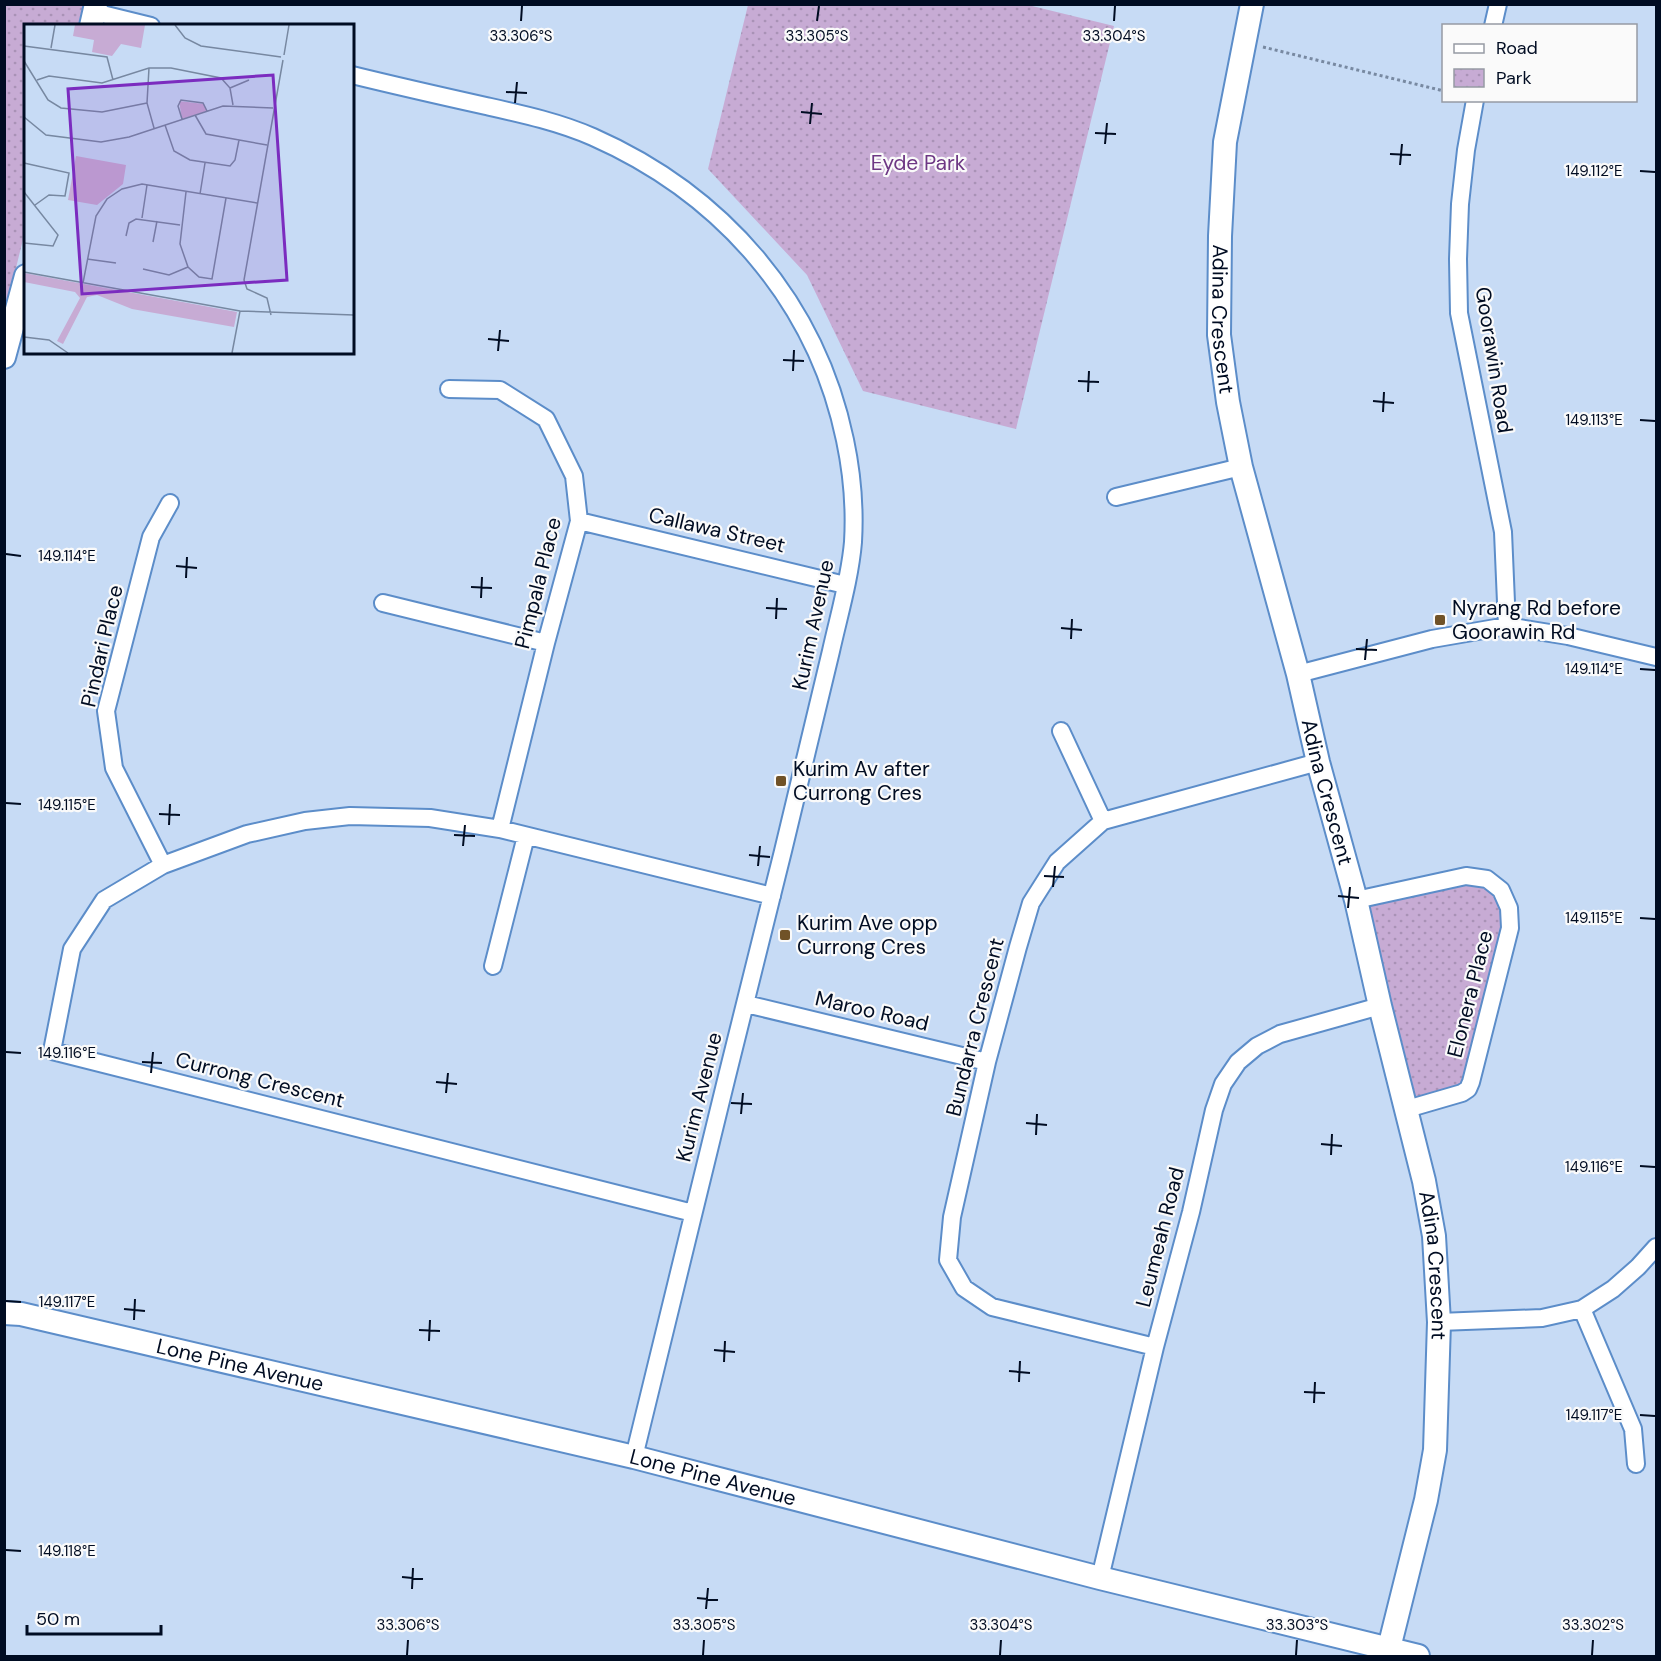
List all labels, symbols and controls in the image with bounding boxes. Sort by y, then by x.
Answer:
inset map [24,24,354,354]
legend [1442,24,1637,102]
text: 33.306°S [489,26,553,46]
text: 33.305°S [786,26,849,46]
text: 33.304°S [1083,26,1146,46]
text: Road [1496,36,1538,60]
text: Park [1496,66,1532,90]
park label: Eyde Park [871,149,966,177]
text: 149.112°E [1565,161,1623,181]
street label: Adina Crescent [1205,244,1241,396]
street label: Goorawin Road [1469,285,1519,435]
text: 149.113°E [1565,410,1623,430]
street label: Callawa Street [646,501,788,559]
street label: Pimpala Place [508,514,568,652]
text: 149.114°E [38,546,96,566]
street label: Kurim Avenue [786,557,840,693]
street label: Pindari Place [74,582,130,710]
place label: Nyrang Rd before Goorawin Rd [1452,594,1621,646]
marker: Nyrang Rd before Goorawin Rd [1433,613,1447,627]
text: 149.114°E [1565,659,1623,679]
street label: Adina Crescent [1295,716,1360,868]
place label: Kurim Av after Currong Cres [793,755,930,807]
marker: Kurim Av after Currong Cres [774,774,788,788]
text: 149.115°E [38,795,96,815]
text: 149.115°E [1565,908,1623,928]
place label: Kurim Ave opp Currong Cres [797,909,938,961]
street label: Elonera Place [1441,927,1499,1060]
marker: Kurim Ave opp Currong Cres [778,928,792,942]
street label: Bundarra Crescent [939,935,1011,1119]
street label: Maroo Road [812,984,932,1038]
street label: Kurim Avenue [669,1029,729,1165]
text: 149.116°E [38,1043,96,1063]
street label: Currong Crescent [173,1045,347,1115]
text: 149.116°E [1565,1157,1623,1177]
street label: Leumeah Road [1129,1164,1191,1310]
street label: Adina Crescent [1412,1189,1453,1340]
text: 149.117°E [39,1292,95,1312]
street label: Lone Pine Avenue [154,1332,327,1398]
text: 149.117°E [1566,1405,1622,1425]
street label: Lone Pine Avenue [627,1442,799,1513]
text: 149.118°E [38,1541,96,1561]
scale bar [27,1598,160,1636]
text: 50 m [36,1607,80,1631]
text: 33.306°S [376,1615,440,1635]
text: 33.305°S [673,1615,736,1635]
text: 33.304°S [970,1615,1033,1635]
text: 33.303°S [1266,1615,1329,1635]
text: 33.302°S [1562,1615,1624,1635]

